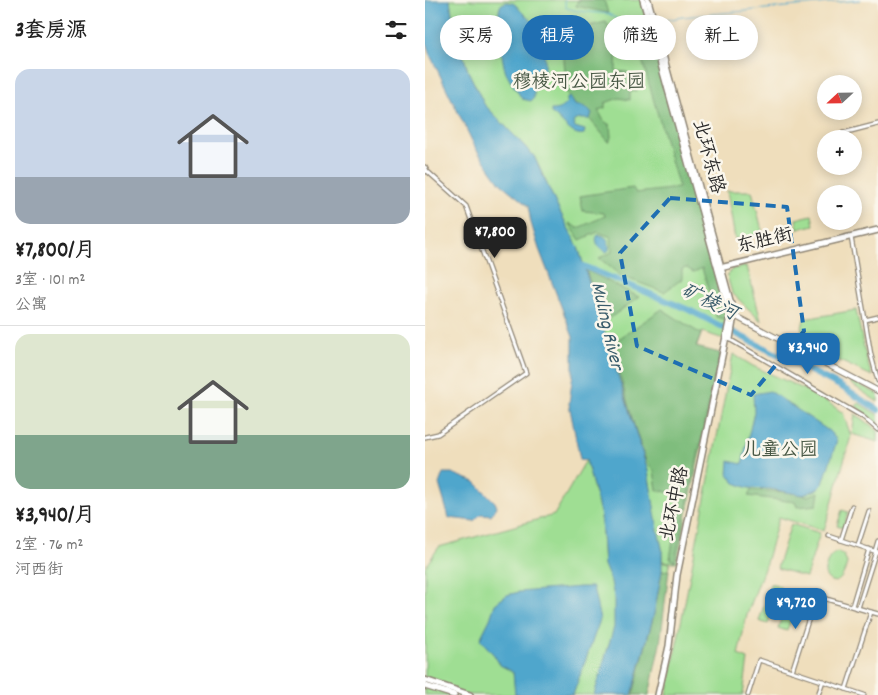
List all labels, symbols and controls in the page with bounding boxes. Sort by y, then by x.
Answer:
chip: 买房 [440,15,512,60]
chip: 租房 [522,15,594,60]
chip: 筛选 [604,15,676,60]
chip: 新上 [686,15,758,60]
icon: filters [382,16,410,44]
text: 3套房源 [15,17,87,47]
park label: 穆棱河公园东园 [512,70,646,97]
north arrow [817,75,863,120]
map controls [817,75,862,230]
icon: home [168,101,258,191]
street label: 北环东路 [684,117,730,197]
button: + [817,130,862,175]
button: − [817,185,862,230]
pin: ¥7,800 [454,216,536,259]
text: ¥7,800 [475,221,515,244]
street label: 东胜街 [734,222,796,262]
text: ¥7,800/月 [15,237,96,267]
text: 3室 · 101 m² [15,269,85,292]
water label: 矿棱河 [676,277,745,330]
water label: Muling River [582,279,630,375]
text: 公寓 [15,294,47,317]
pin: ¥3,940 [767,332,849,375]
text: ¥3,940 [788,337,828,360]
icon: home [168,367,258,457]
park label: 儿童公园 [742,438,818,465]
street label: 北环中路 [655,464,697,544]
text: ¥3,940/月 [15,502,95,532]
text: 2室 · 76 m² [15,534,83,557]
text: 河西街 [15,559,63,582]
pin: ¥9,720 [755,588,837,630]
text: ¥9,720 [776,592,816,615]

